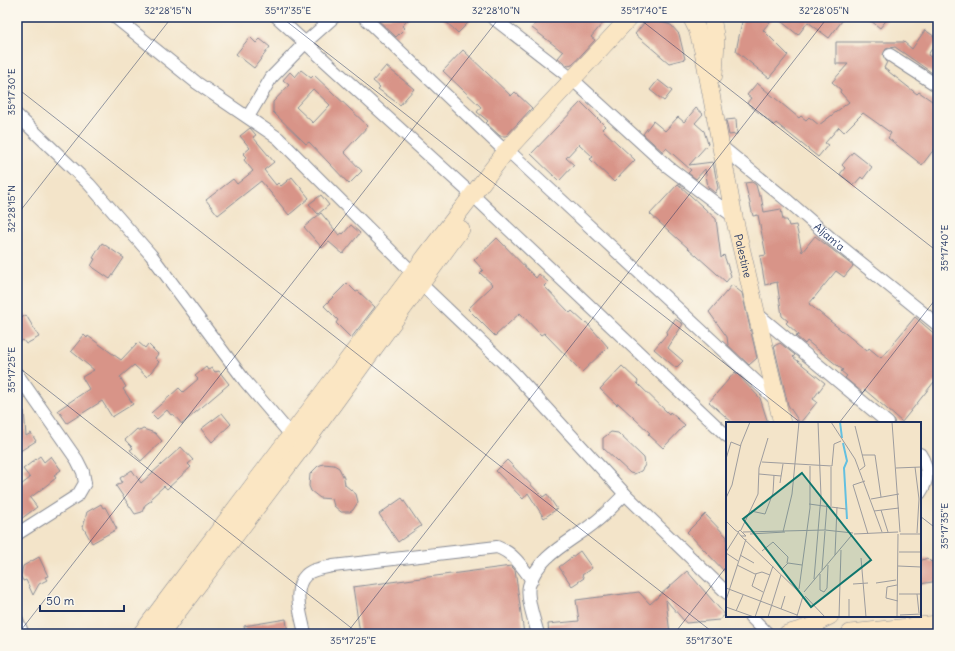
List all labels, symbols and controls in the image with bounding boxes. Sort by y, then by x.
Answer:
text: 32°28'15"N [144,4,192,17]
text: 35°17'35"E [265,4,311,17]
text: 32°28'10"N [472,4,520,17]
text: 35°17'40"E [621,4,668,17]
text: 32°28'05"N [799,4,849,17]
text: 35°17'30"E [5,68,18,116]
text: 32°28'15"N [5,185,18,233]
street label: Aljam'a [811,220,848,254]
text: 35°17'40"E [938,224,951,271]
street label: Palestine [731,233,755,279]
text: 35°17'25"E [5,347,18,393]
inset map [726,422,921,617]
text: 35°17'35"E [938,503,951,549]
scale bar [40,587,124,613]
text: 50 m [46,593,75,608]
text: 35°17'25"E [330,634,376,647]
text: 35°17'30"E [685,634,733,647]

